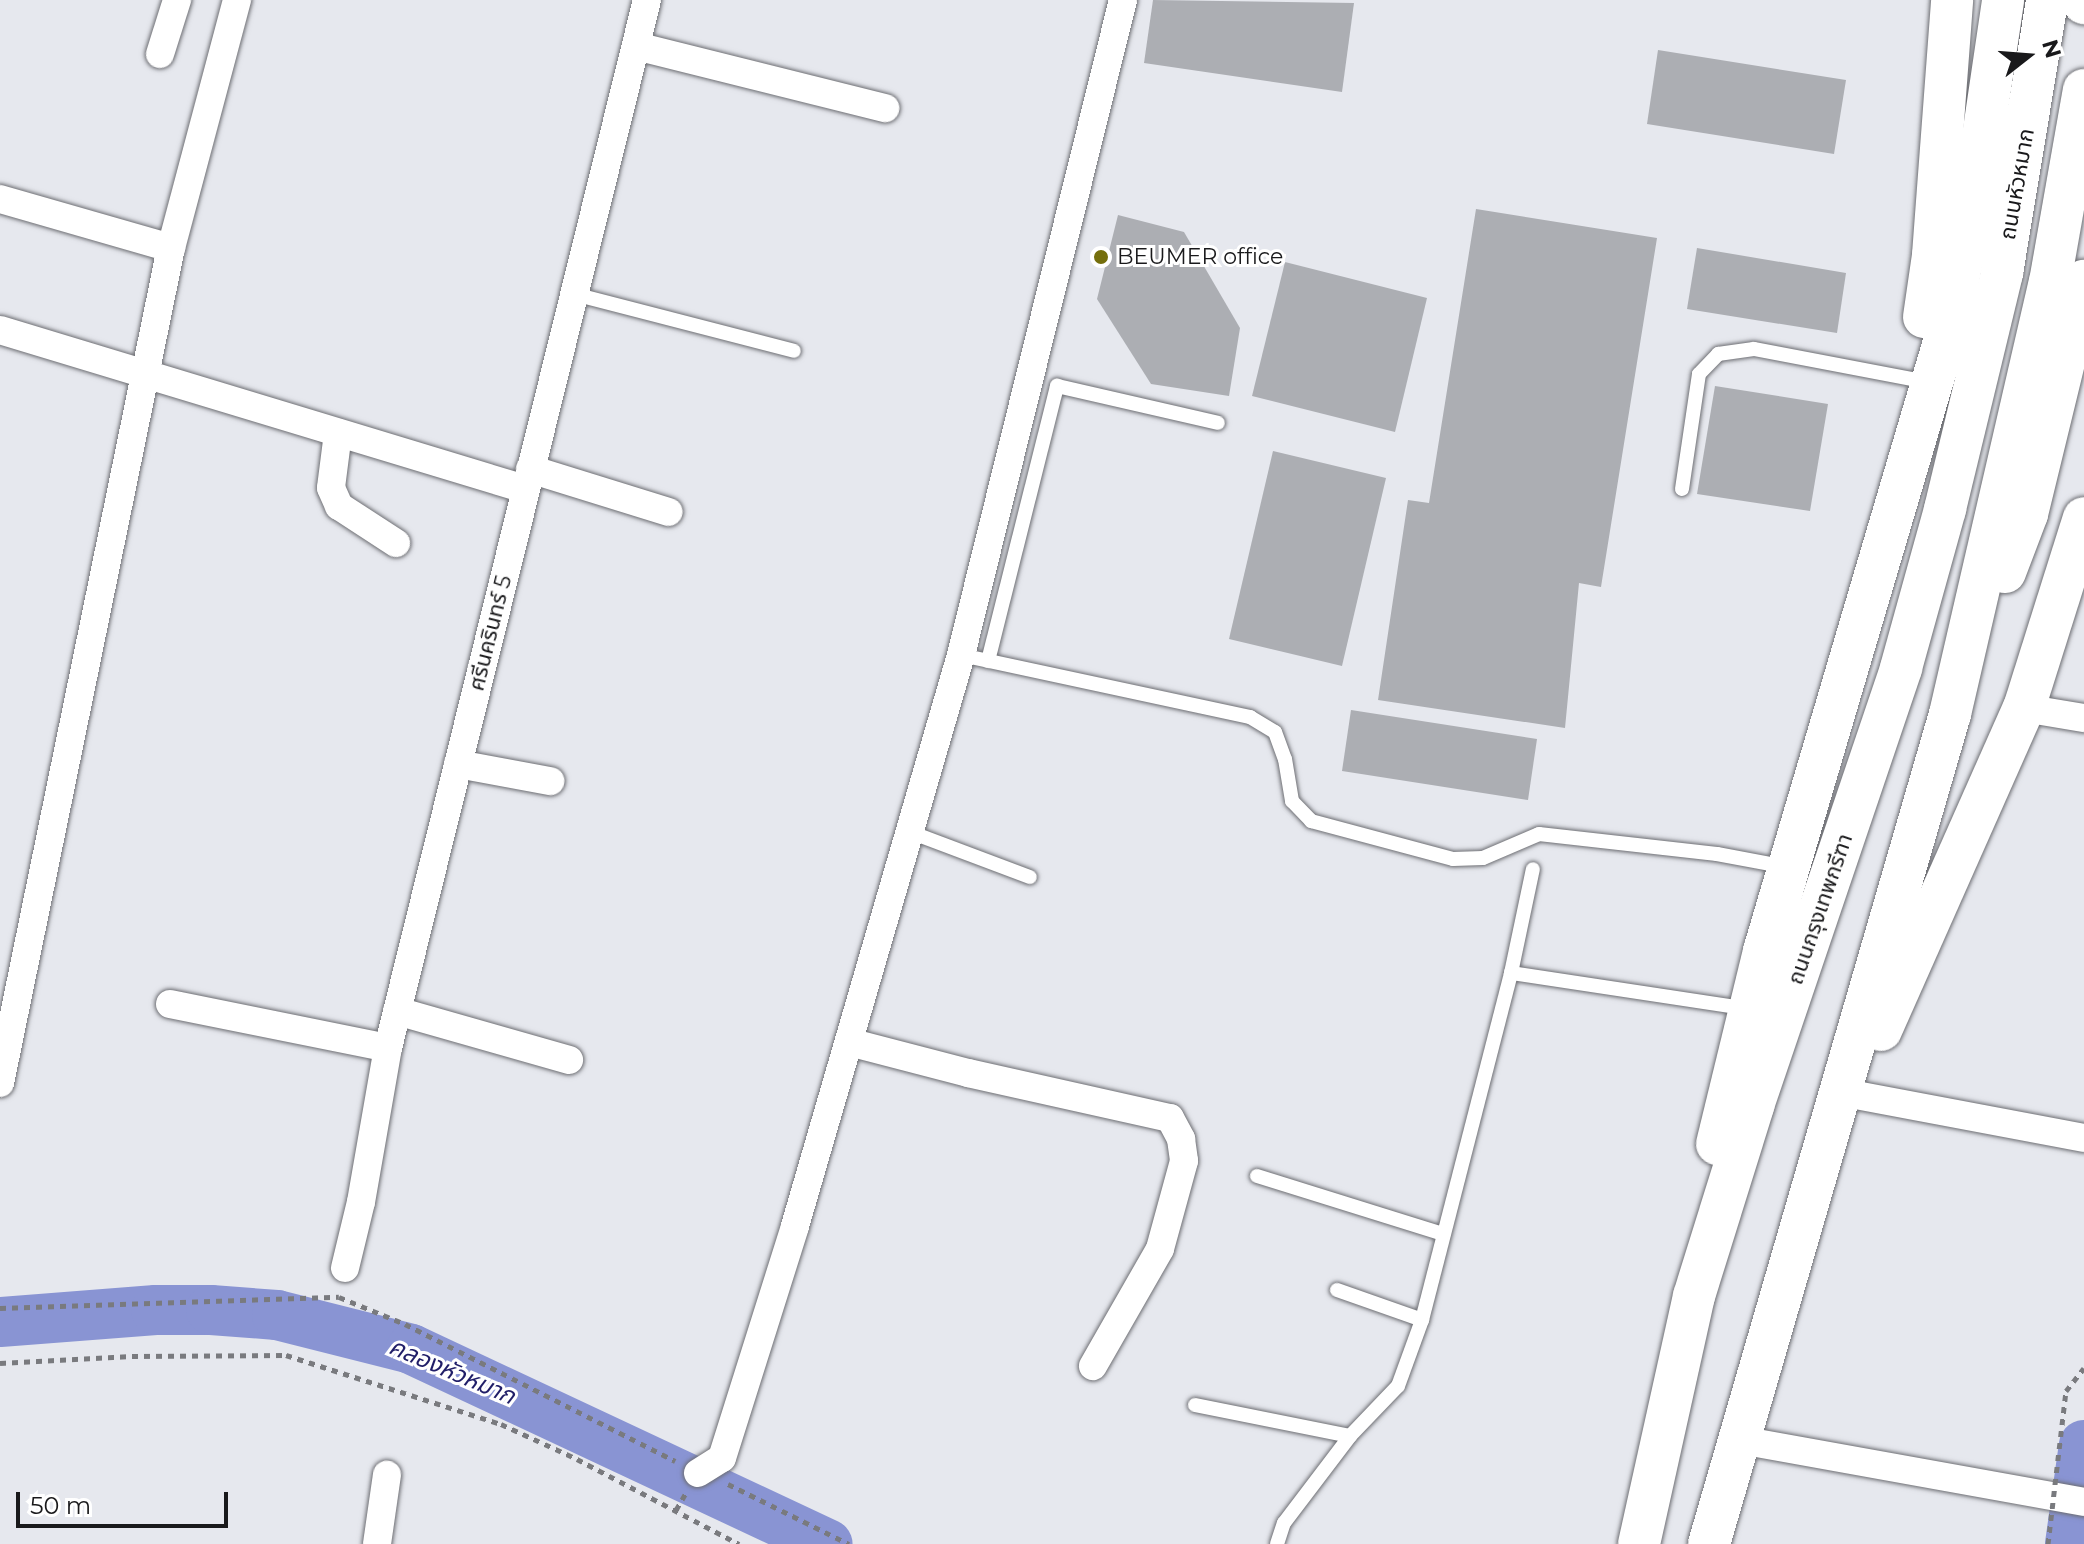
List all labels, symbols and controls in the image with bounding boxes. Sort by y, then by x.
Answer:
north arrow [1988,16,2068,96]
text: N [2036,36,2067,61]
street label: ถนนหัวหมาก [1994,126,2040,242]
place label: BEUMER office [1117,244,1283,270]
marker: BEUMER office [1092,248,1110,266]
street label: ศรีนครินทร์ 5 [463,573,517,693]
street label: ถนนกรุงเทพกรีฑา [1782,830,1858,988]
water label: คลองหัวหมาก [385,1332,519,1410]
scale bar [20,1476,232,1526]
text: 50 m [30,1491,91,1520]

